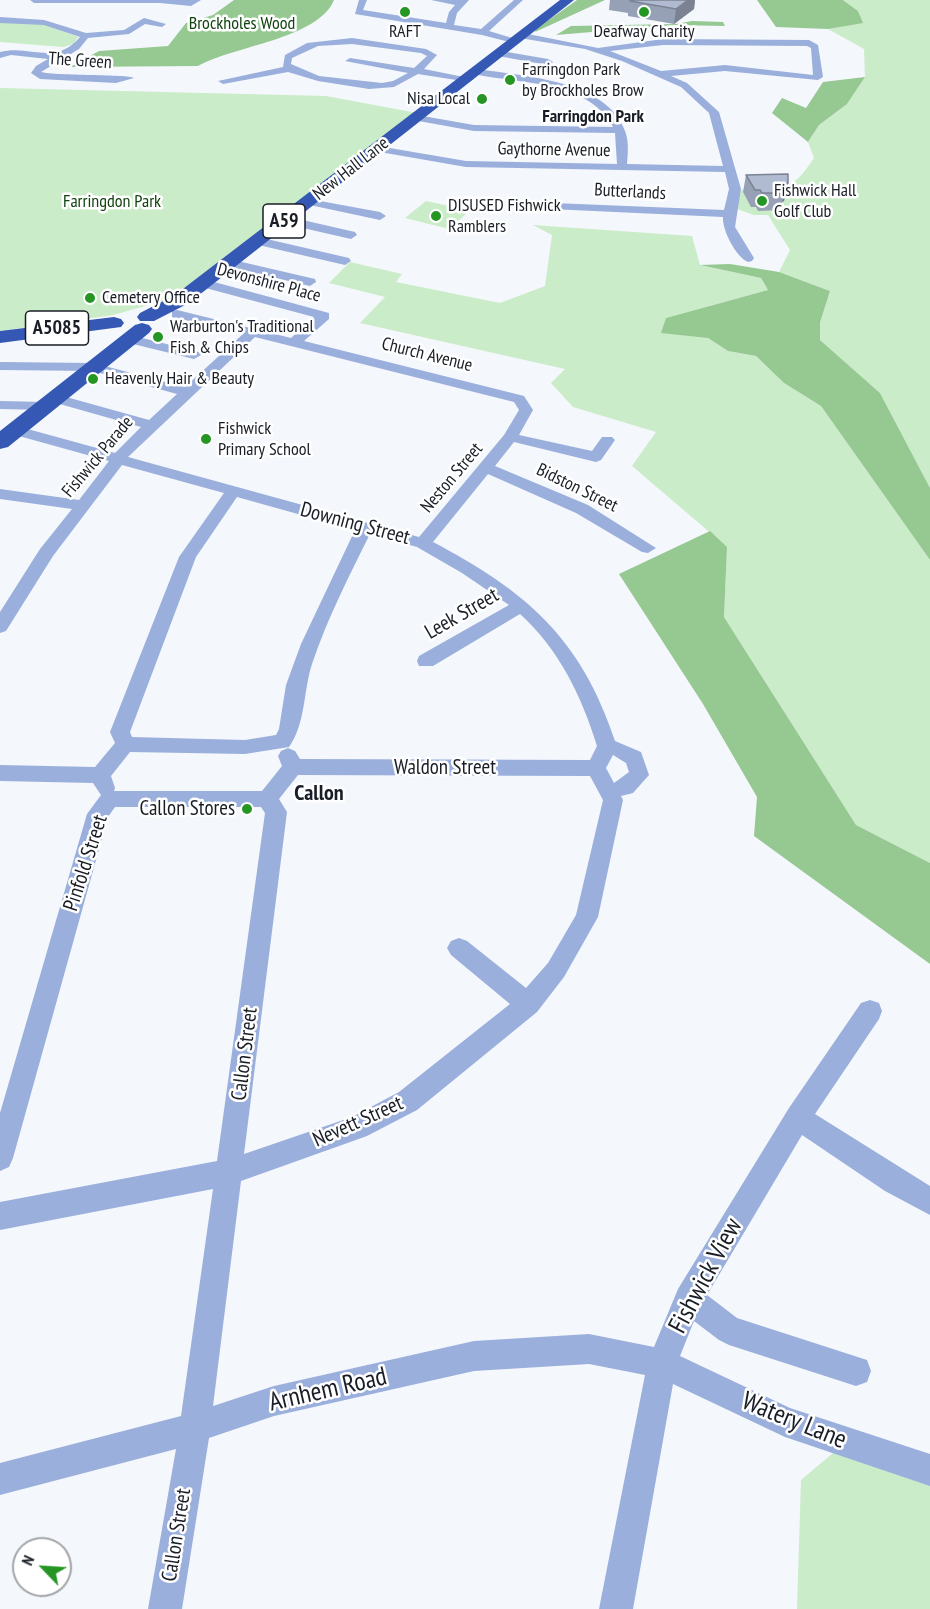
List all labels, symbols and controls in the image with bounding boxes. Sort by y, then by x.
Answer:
marker: RAFT [398,5,412,19]
marker: Deafway Charity [637,5,651,19]
park label: Brockholes Wood [189,13,295,35]
place label: RAFT [389,21,421,43]
place label: Deafway Charity [594,21,694,43]
street label: The Green [48,48,112,74]
place label: Farringdon Park by Brockholes Brow [522,59,644,101]
marker: Farringdon Park by Brockholes Brow [503,73,517,87]
place label: Nisa Local [407,88,470,110]
marker: Nisa Local [475,92,489,106]
district label: Farringdon Park [542,106,644,128]
street label: New Hall Lane [309,133,393,205]
street label: Gaythorne Avenue [497,138,611,162]
street label: Butterlands [594,179,666,205]
place label: Fishwick Hall Golf Club [774,180,856,222]
park label: Farringdon Park [63,191,161,213]
marker: Fishwick Hall Golf Club [755,194,769,208]
place label: DISUSED Fishwick Ramblers [448,195,561,238]
road number: A59 [263,204,305,238]
marker: DISUSED Fishwick Ramblers [429,209,443,223]
street label: Devonshire Place [215,259,323,307]
place label: Cemetery Office [102,287,200,309]
marker: Cemetery Office [83,291,97,305]
road number: A5085 [26,311,88,345]
place label: Warburton's Traditional Fish & Chips [170,316,314,358]
marker: Warburton's Traditional Fish & Chips [151,330,165,344]
street label: Church Avenue [379,333,475,377]
place label: Heavenly Hair & Beauty [105,368,254,390]
marker: Heavenly Hair & Beauty [86,372,100,386]
street label: Fishwick Parade [58,412,138,502]
place label: Fishwick Primary School [218,418,311,460]
marker: Fishwick Primary School [199,432,213,446]
street label: Neston Street [416,439,488,517]
street label: Bidston Street [533,459,621,517]
street label: Downing Street [298,497,412,551]
street label: Leek Street [421,583,503,645]
street label: Waldon Street [394,755,496,781]
district label: Callon [294,781,344,807]
place label: Callon Stores [140,796,235,822]
marker: Callon Stores [240,802,254,816]
street label: Pinfold Street [59,812,113,914]
street label: Callon Street [227,1006,263,1102]
street label: Nevett Street [309,1091,407,1153]
street label: Fishwick View [663,1213,749,1339]
street label: Arnhem Road [266,1361,390,1419]
street label: Watery Lane [737,1386,851,1456]
street label: Callon Street [157,1487,197,1583]
north arrow [12,1537,72,1597]
text: N [17,1552,38,1568]

